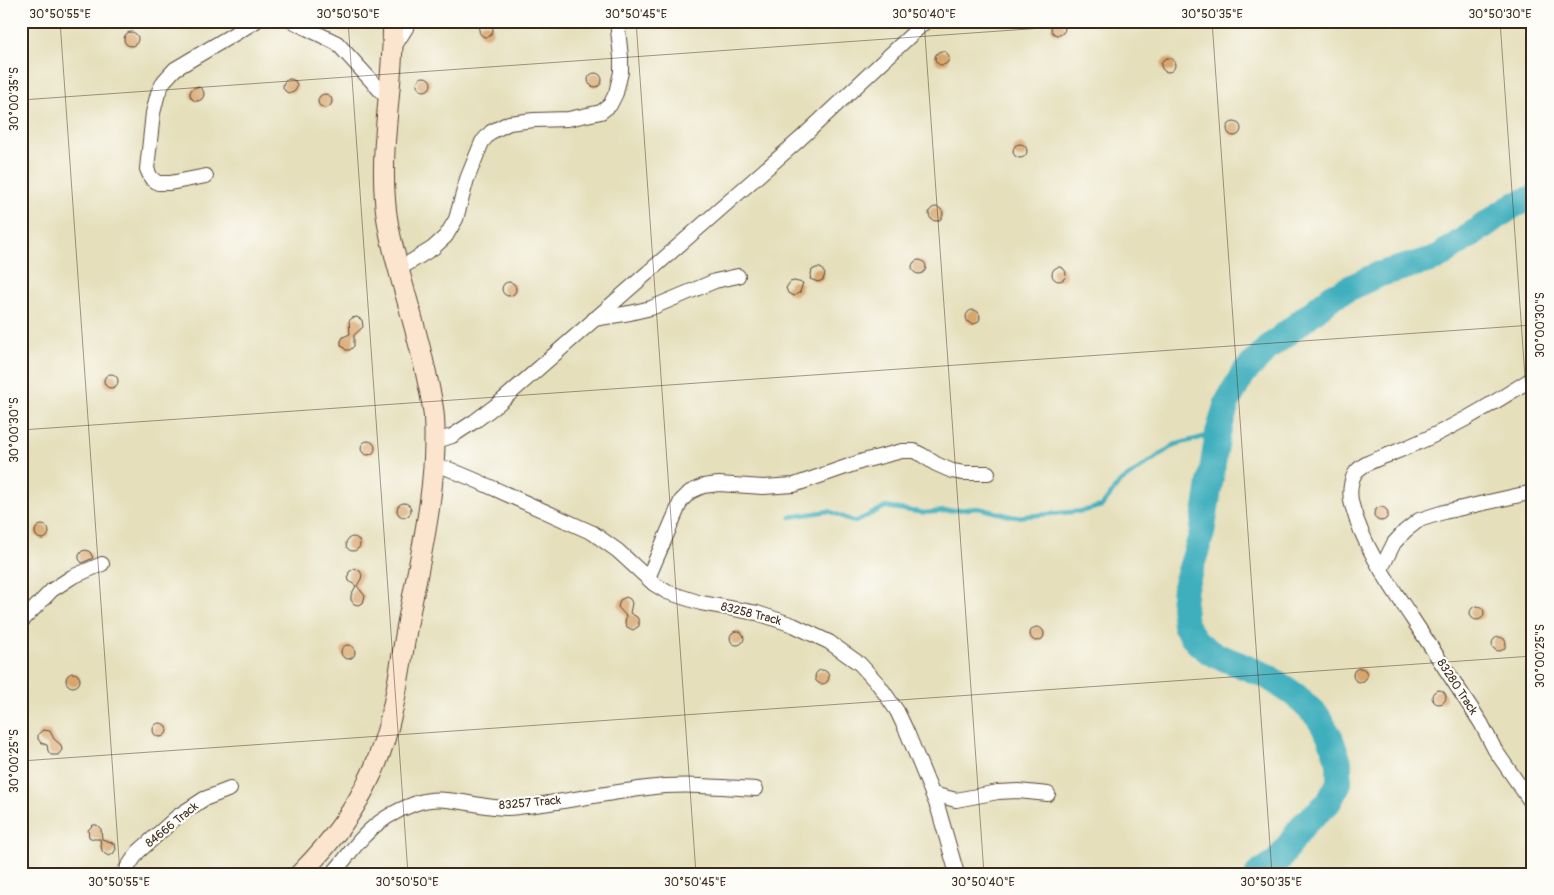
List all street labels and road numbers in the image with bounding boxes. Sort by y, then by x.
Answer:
street label: 83258 Track [719,599,783,629]
street label: 83280 Track [1433,656,1481,718]
street label: 83257 Track [498,793,562,813]
street label: 84666 Track [142,799,202,851]

